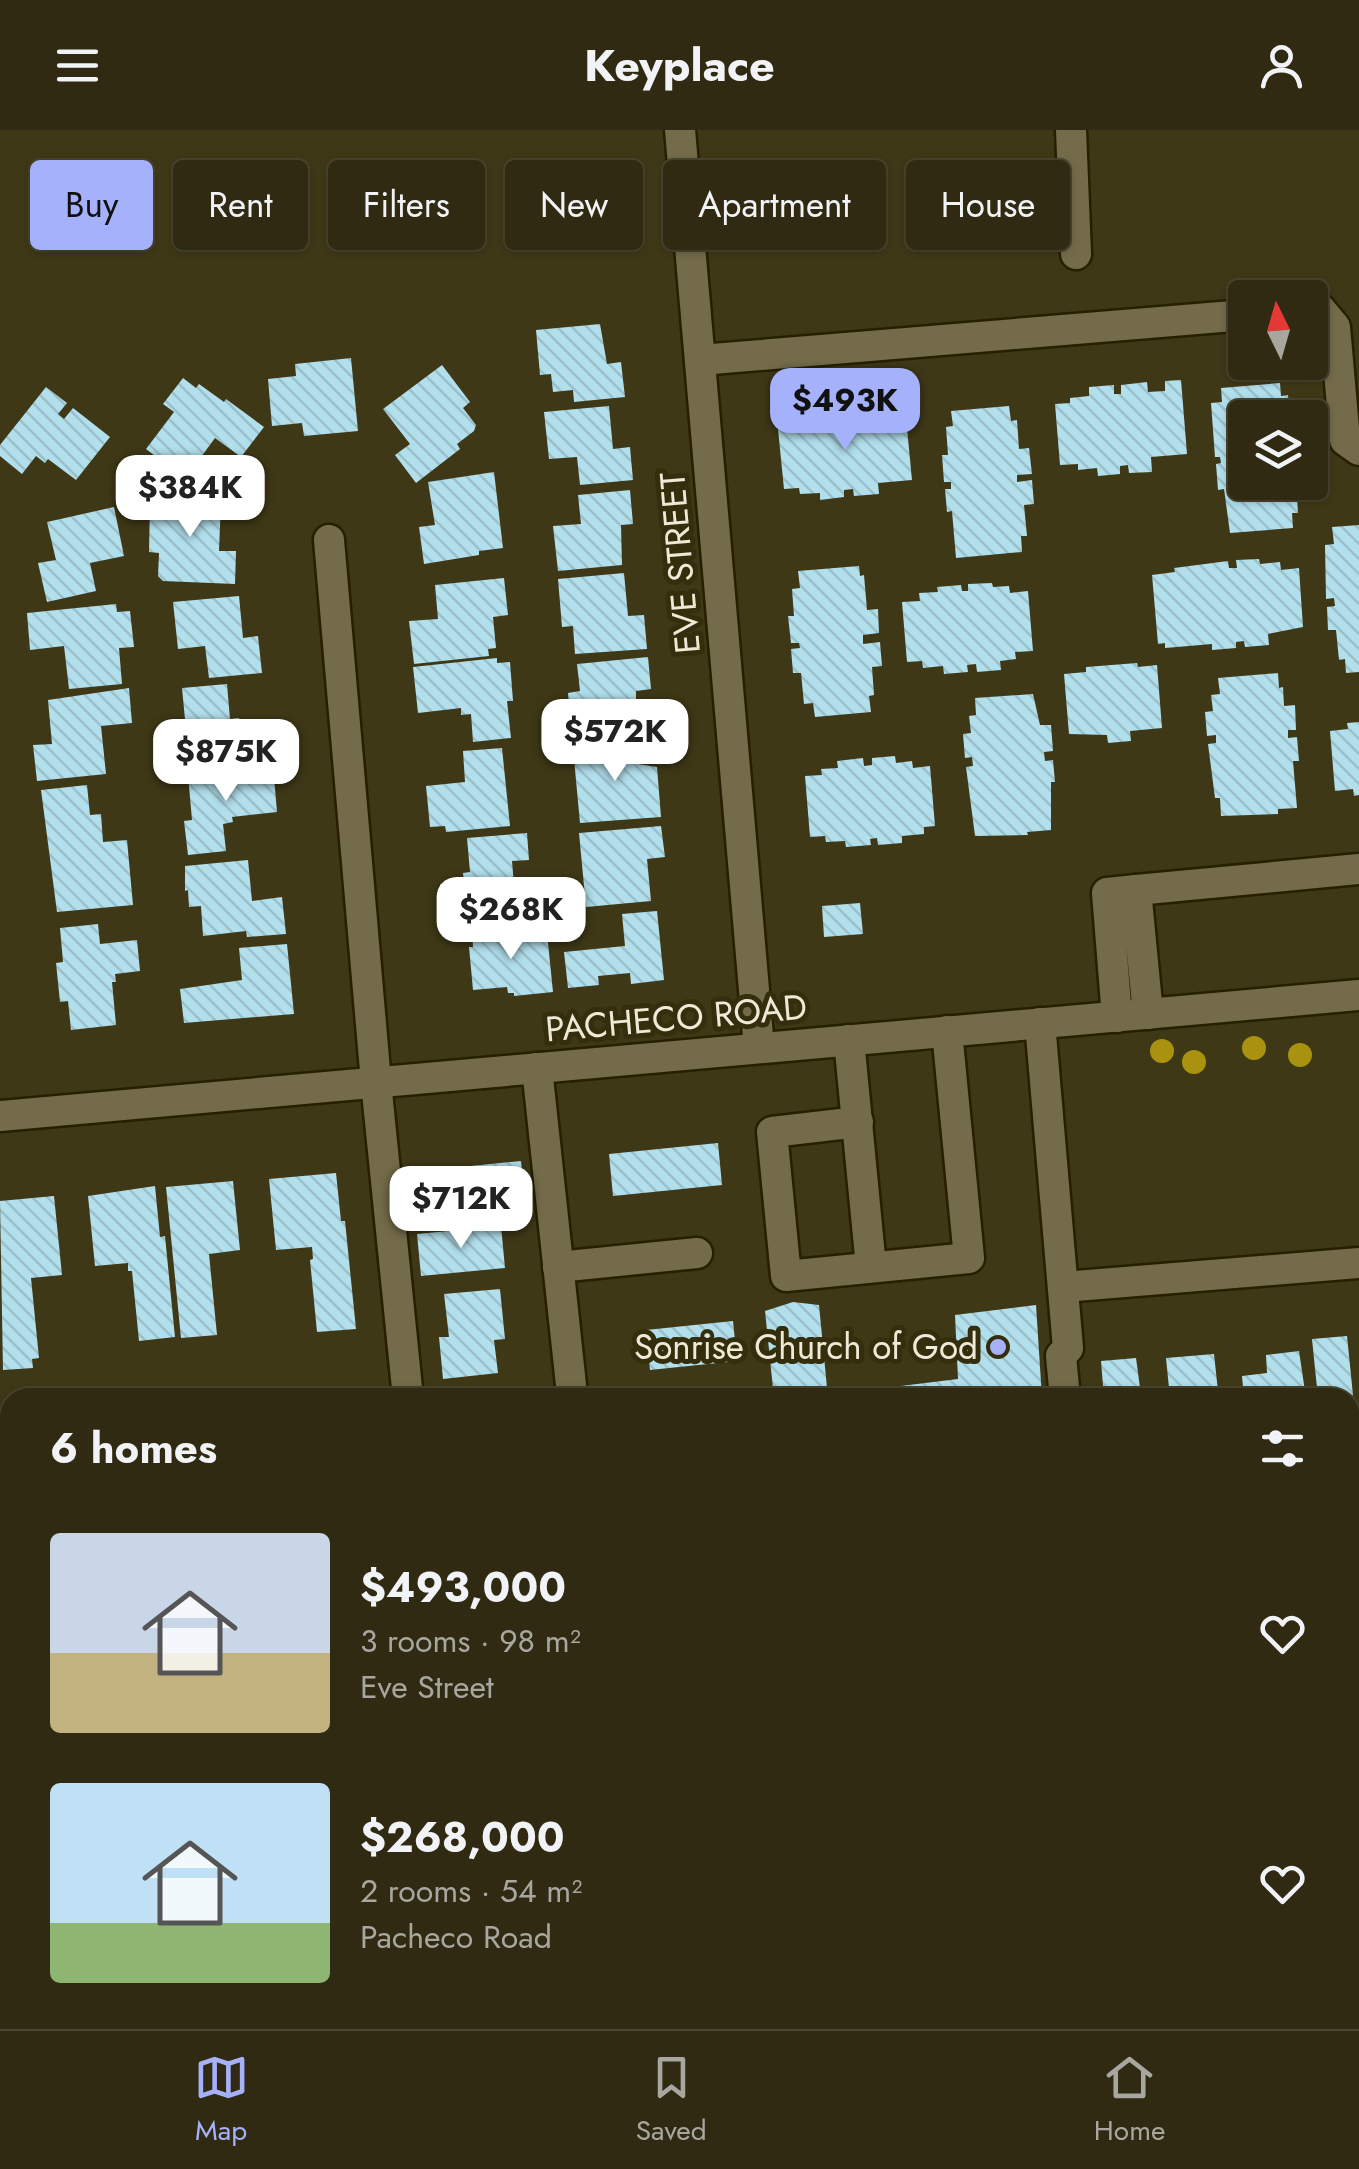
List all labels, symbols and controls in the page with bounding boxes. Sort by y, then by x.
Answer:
text: Keyplace [584,33,775,98]
icon: menu [50,38,105,93]
icon: person [1254,38,1309,93]
chip: Buy [30,160,153,250]
chip: Rent [173,160,308,250]
chip: Filters [328,160,485,250]
chip: New [505,160,643,250]
chip: Apartment [663,160,886,250]
chip: House [906,160,1070,250]
north arrow [1228,280,1328,380]
map controls [1228,280,1328,500]
pin: $493K [775,368,915,453]
text: $493K [792,377,898,423]
button: layers [1228,400,1328,500]
pin: $384K [120,455,260,540]
text: $384K [138,464,242,510]
street label: EVE STREET [647,470,713,656]
pin: $572K [545,699,685,784]
text: $572K [563,708,667,754]
pin: $875K [156,719,296,804]
text: $875K [175,728,277,774]
pin: $268K [441,877,581,962]
text: $268K [459,886,563,932]
street label: PACHECO ROAD [543,982,809,1054]
pin: $712K [391,1166,531,1251]
text: $712K [412,1175,510,1221]
place label: Sonrise Church of God [634,1322,978,1372]
marker: Sonrise Church of God [987,1336,1009,1358]
text: 6 homes [50,1418,217,1479]
icon: filters [1255,1421,1310,1476]
text: $493,000 [360,1557,566,1618]
icon: home [130,1573,250,1693]
icon: heart [1255,1606,1310,1661]
text: 3 rooms · 98 m² [360,1618,581,1664]
text: Eve Street [360,1664,494,1710]
text: $268,000 [360,1807,565,1868]
icon: home [130,1823,250,1943]
icon: heart [1255,1856,1310,1911]
text: 2 rooms · 54 m² [360,1868,582,1914]
text: Pacheco Road [360,1914,552,1960]
tab: Map [194,2050,249,2151]
tab: Saved [636,2050,707,2151]
tab: Home [1094,2050,1165,2151]

